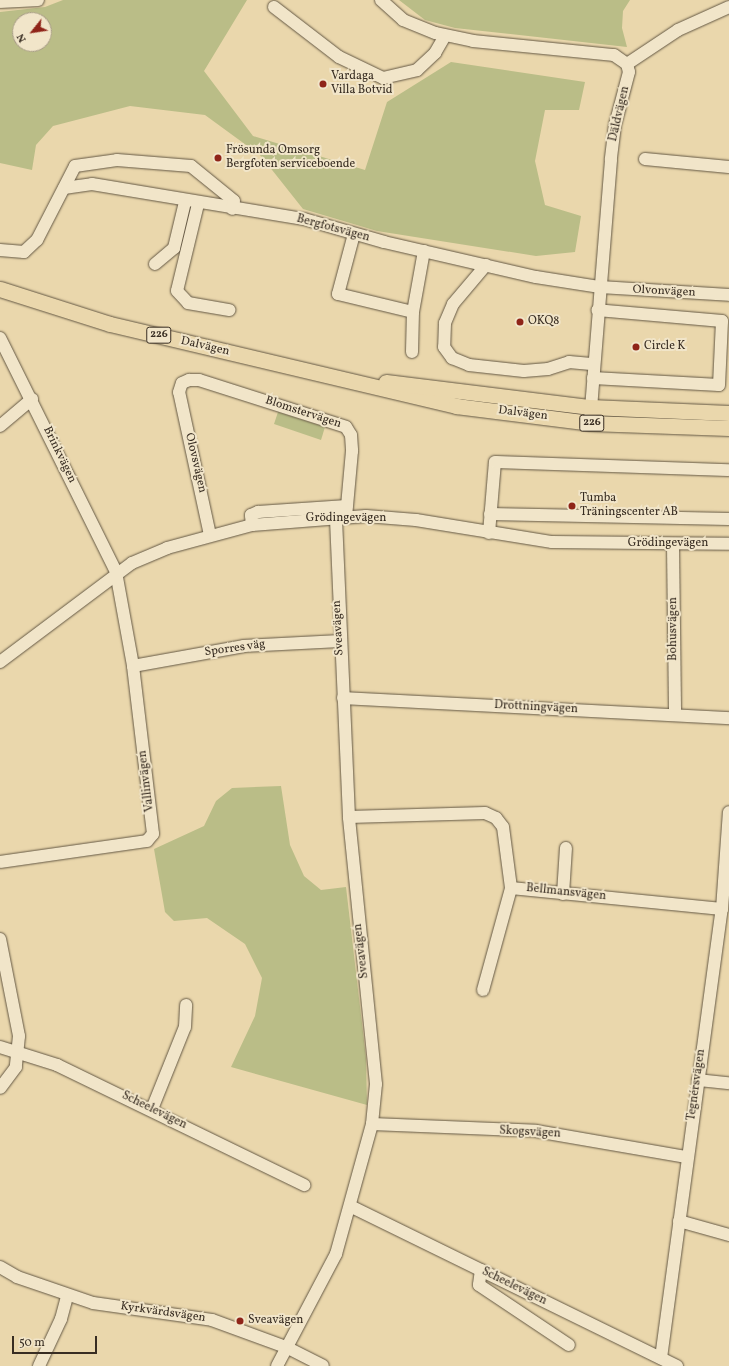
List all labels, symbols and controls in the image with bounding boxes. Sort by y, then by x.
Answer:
north arrow [12,12,52,52]
text: N [14,31,31,45]
place label: Vardaga Villa Botvid [331,70,393,98]
marker: Vardaga Villa Botvid [318,79,328,89]
street label: Däldvägen [607,85,633,143]
place label: Frösunda Omsorg Bergfoten serviceboende [226,144,355,172]
marker: Frösunda Omsorg Bergfoten serviceboende [213,153,223,163]
street label: Bergfotsvägen [295,212,371,246]
street label: Olvonvägen [632,283,696,301]
place label: OKQ8 [528,315,559,329]
marker: OKQ8 [515,317,525,327]
road number: 226 [146,326,172,344]
street label: Dalvägen [179,334,231,360]
place label: Circle K [644,340,685,354]
marker: Circle K [631,342,641,352]
street label: Blomstervägen [263,394,343,432]
street label: Dalvägen [497,404,549,424]
road number: 226 [579,414,605,432]
street label: Brinkvägen [39,424,79,486]
street label: Olovsvägen [181,432,209,494]
place label: Tumba Träningscenter AB [580,492,678,520]
marker: Tumba Träningscenter AB [567,501,577,511]
street label: Grödingevägen [306,512,386,526]
street label: Grödingevägen [628,537,708,551]
street label: Bohusvägen [667,597,681,661]
street label: Sveavägen [330,600,348,656]
street label: Sporres väg [203,638,267,660]
street label: Drottningvägen [494,699,578,717]
street label: Vallinvägen [136,749,158,813]
street label: Bellmansvägen [525,882,607,904]
street label: Sveavägen [351,923,373,979]
street label: Tegnérsvägen [685,1048,709,1122]
street label: Scheelevägen [119,1089,189,1133]
street label: Skogsvägen [499,1124,561,1142]
street label: Scheelevägen [479,1265,549,1309]
street label: Kyrkvärdsvägen [120,1300,206,1326]
place label: Sveavägen [248,1314,303,1328]
marker: Sveavägen [235,1316,245,1326]
scale bar [14,1328,99,1354]
text: 50 m [19,1335,45,1351]

